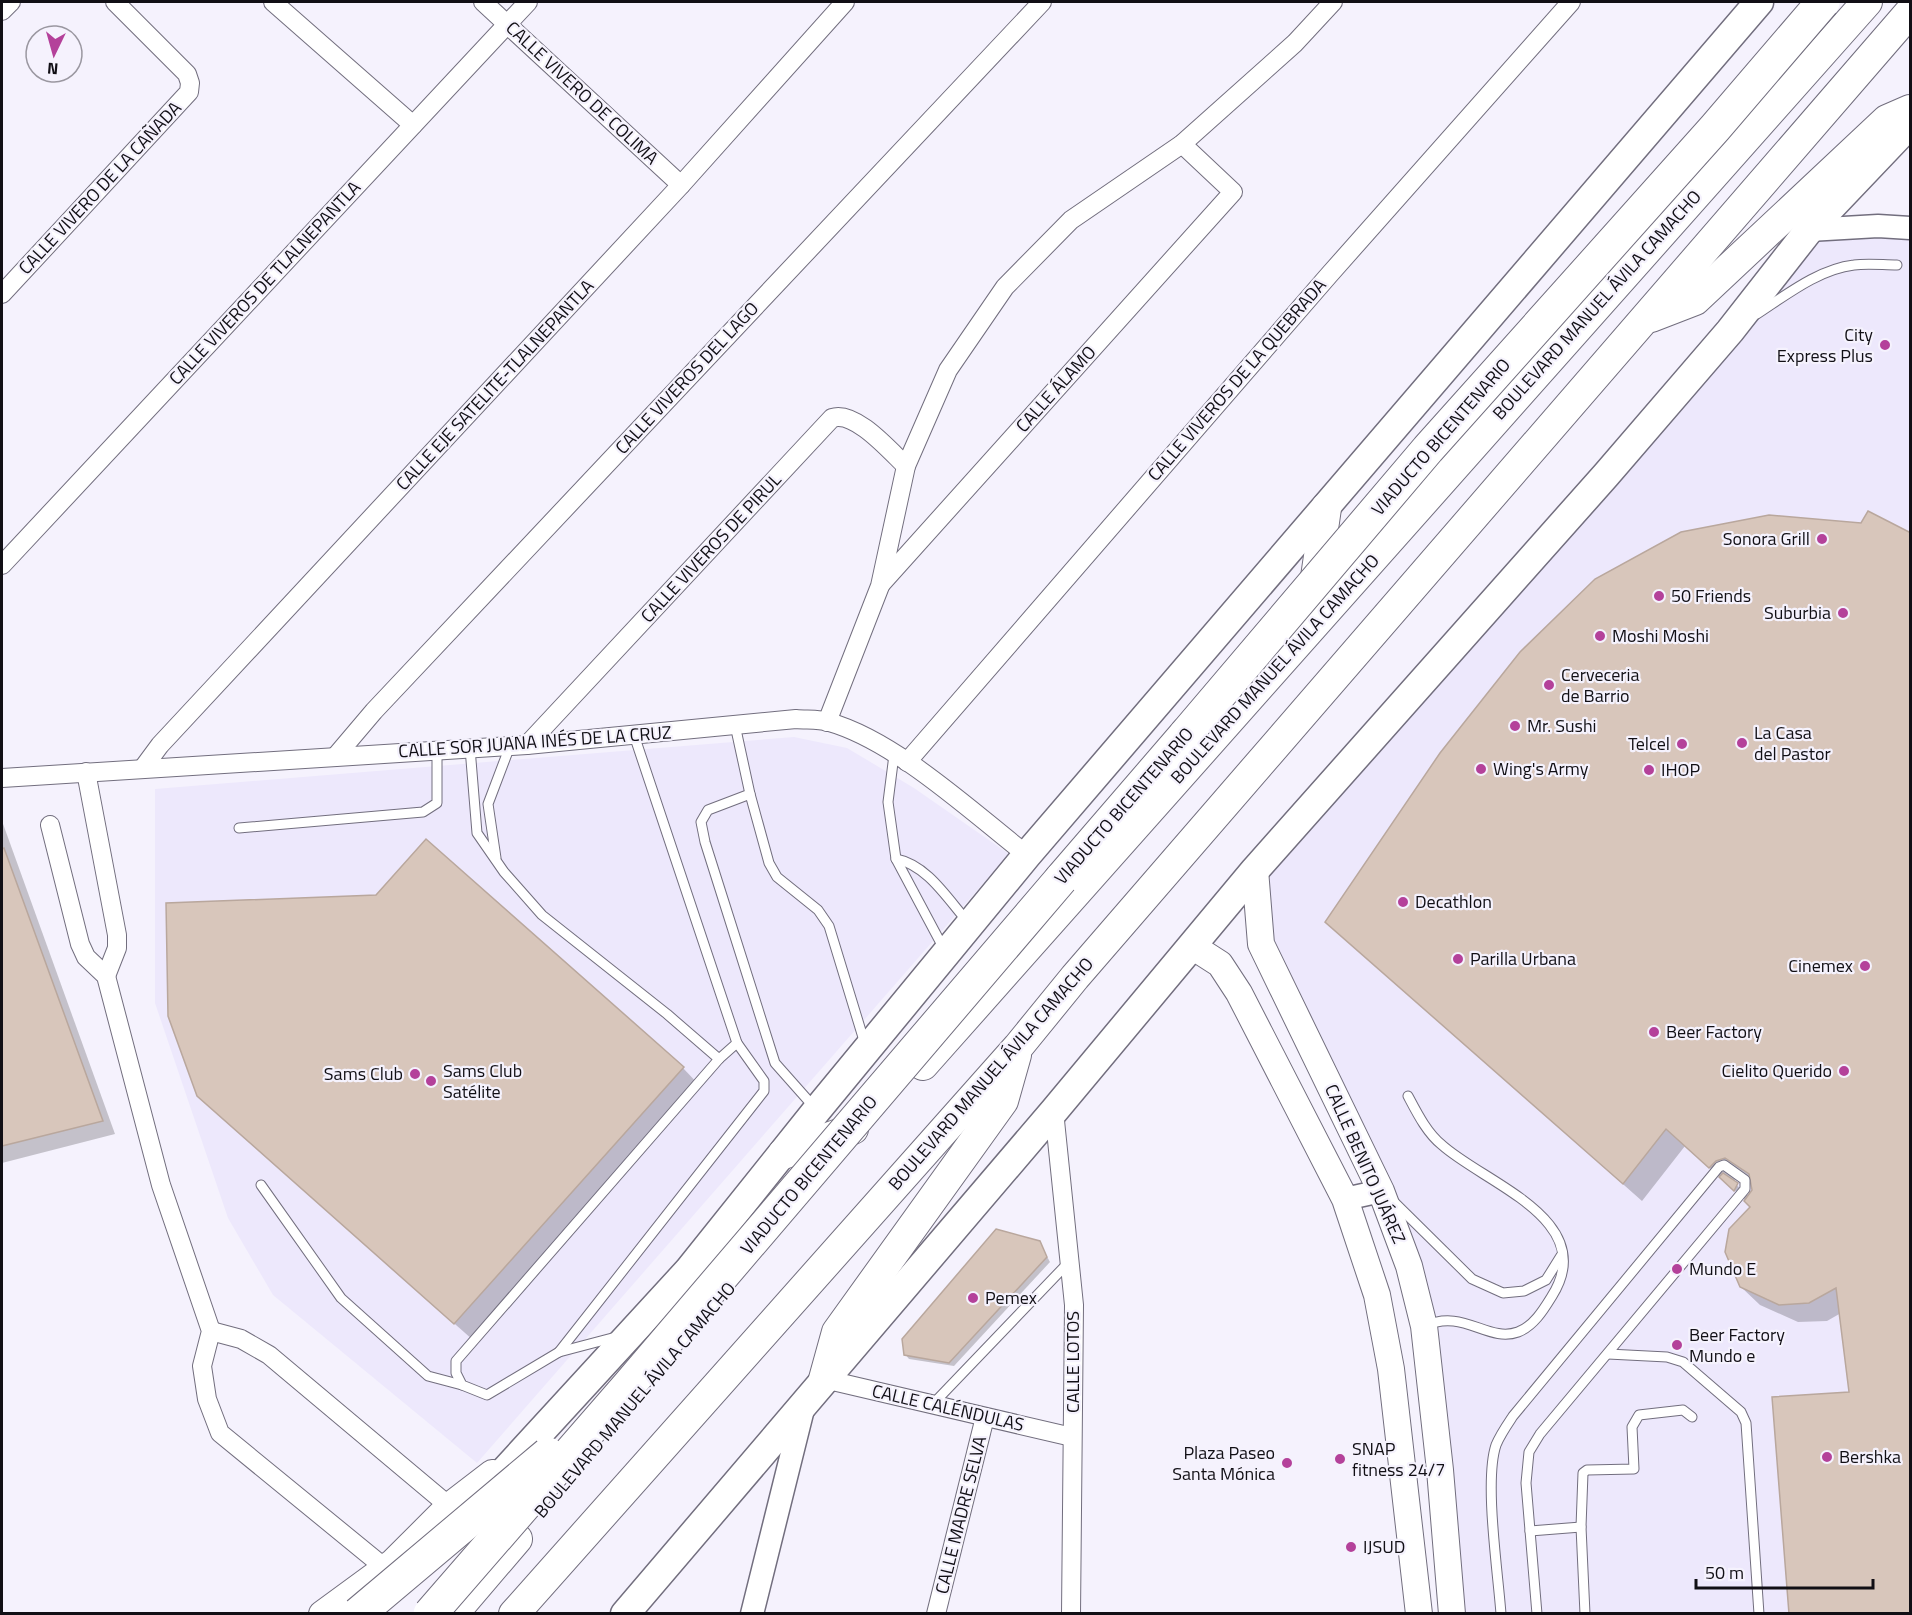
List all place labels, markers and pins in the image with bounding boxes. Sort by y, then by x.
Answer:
place label: City Express Plus [1777,321,1873,369]
marker: City Express Plus [1878,338,1892,352]
place label: Sonora Grill [1723,525,1810,552]
marker: Sonora Grill [1815,532,1829,546]
place label: 50 Friends [1671,582,1751,609]
marker: 50 Friends [1652,589,1666,603]
place label: Suburbia [1764,599,1831,626]
marker: Suburbia [1836,606,1850,620]
place label: Moshi Moshi [1612,622,1709,649]
marker: Moshi Moshi [1593,629,1607,643]
place label: Cerveceria de Barrio [1561,661,1640,709]
marker: Cerveceria de Barrio [1542,678,1556,692]
place label: Mr. Sushi [1527,712,1597,739]
marker: Mr. Sushi [1508,719,1522,733]
place label: La Casa del Pastor [1754,719,1831,767]
place label: Telcel [1628,730,1670,757]
marker: La Casa del Pastor [1735,736,1749,750]
marker: Telcel [1675,737,1689,751]
place label: Wing's Army [1493,755,1589,782]
place label: IHOP [1661,756,1700,783]
marker: Wing's Army [1474,762,1488,776]
marker: IHOP [1642,763,1656,777]
place label: Decathlon [1415,888,1492,915]
marker: Decathlon [1396,895,1410,909]
place label: Parilla Urbana [1470,945,1576,972]
marker: Parilla Urbana [1451,952,1465,966]
place label: Cinemex [1788,952,1853,979]
marker: Cinemex [1858,959,1872,973]
place label: Beer Factory [1666,1018,1762,1045]
marker: Beer Factory [1647,1025,1661,1039]
place label: Sams Club Satélite [443,1057,522,1105]
place label: Cielito Querido [1722,1057,1832,1084]
place label: Sams Club [324,1060,403,1087]
marker: Cielito Querido [1837,1064,1851,1078]
marker: Sams Club [408,1067,422,1081]
marker: Sams Club Satélite [424,1074,438,1088]
place label: Mundo E [1689,1255,1756,1282]
marker: Mundo E [1670,1262,1684,1276]
place label: Pemex [985,1284,1037,1311]
marker: Pemex [966,1291,980,1305]
place label: Beer Factory Mundo e [1689,1321,1785,1369]
marker: Beer Factory Mundo e [1670,1338,1684,1352]
place label: SNAP fitness 24/7 [1352,1435,1445,1483]
place label: Plaza Paseo Santa Mónica [1172,1439,1275,1487]
place label: Bershka [1839,1443,1901,1470]
marker: Bershka [1820,1450,1834,1464]
marker: SNAP fitness 24/7 [1333,1452,1347,1466]
marker: Plaza Paseo Santa Mónica [1280,1456,1294,1470]
place label: IJSUD [1363,1533,1405,1560]
marker: IJSUD [1344,1540,1358,1554]

